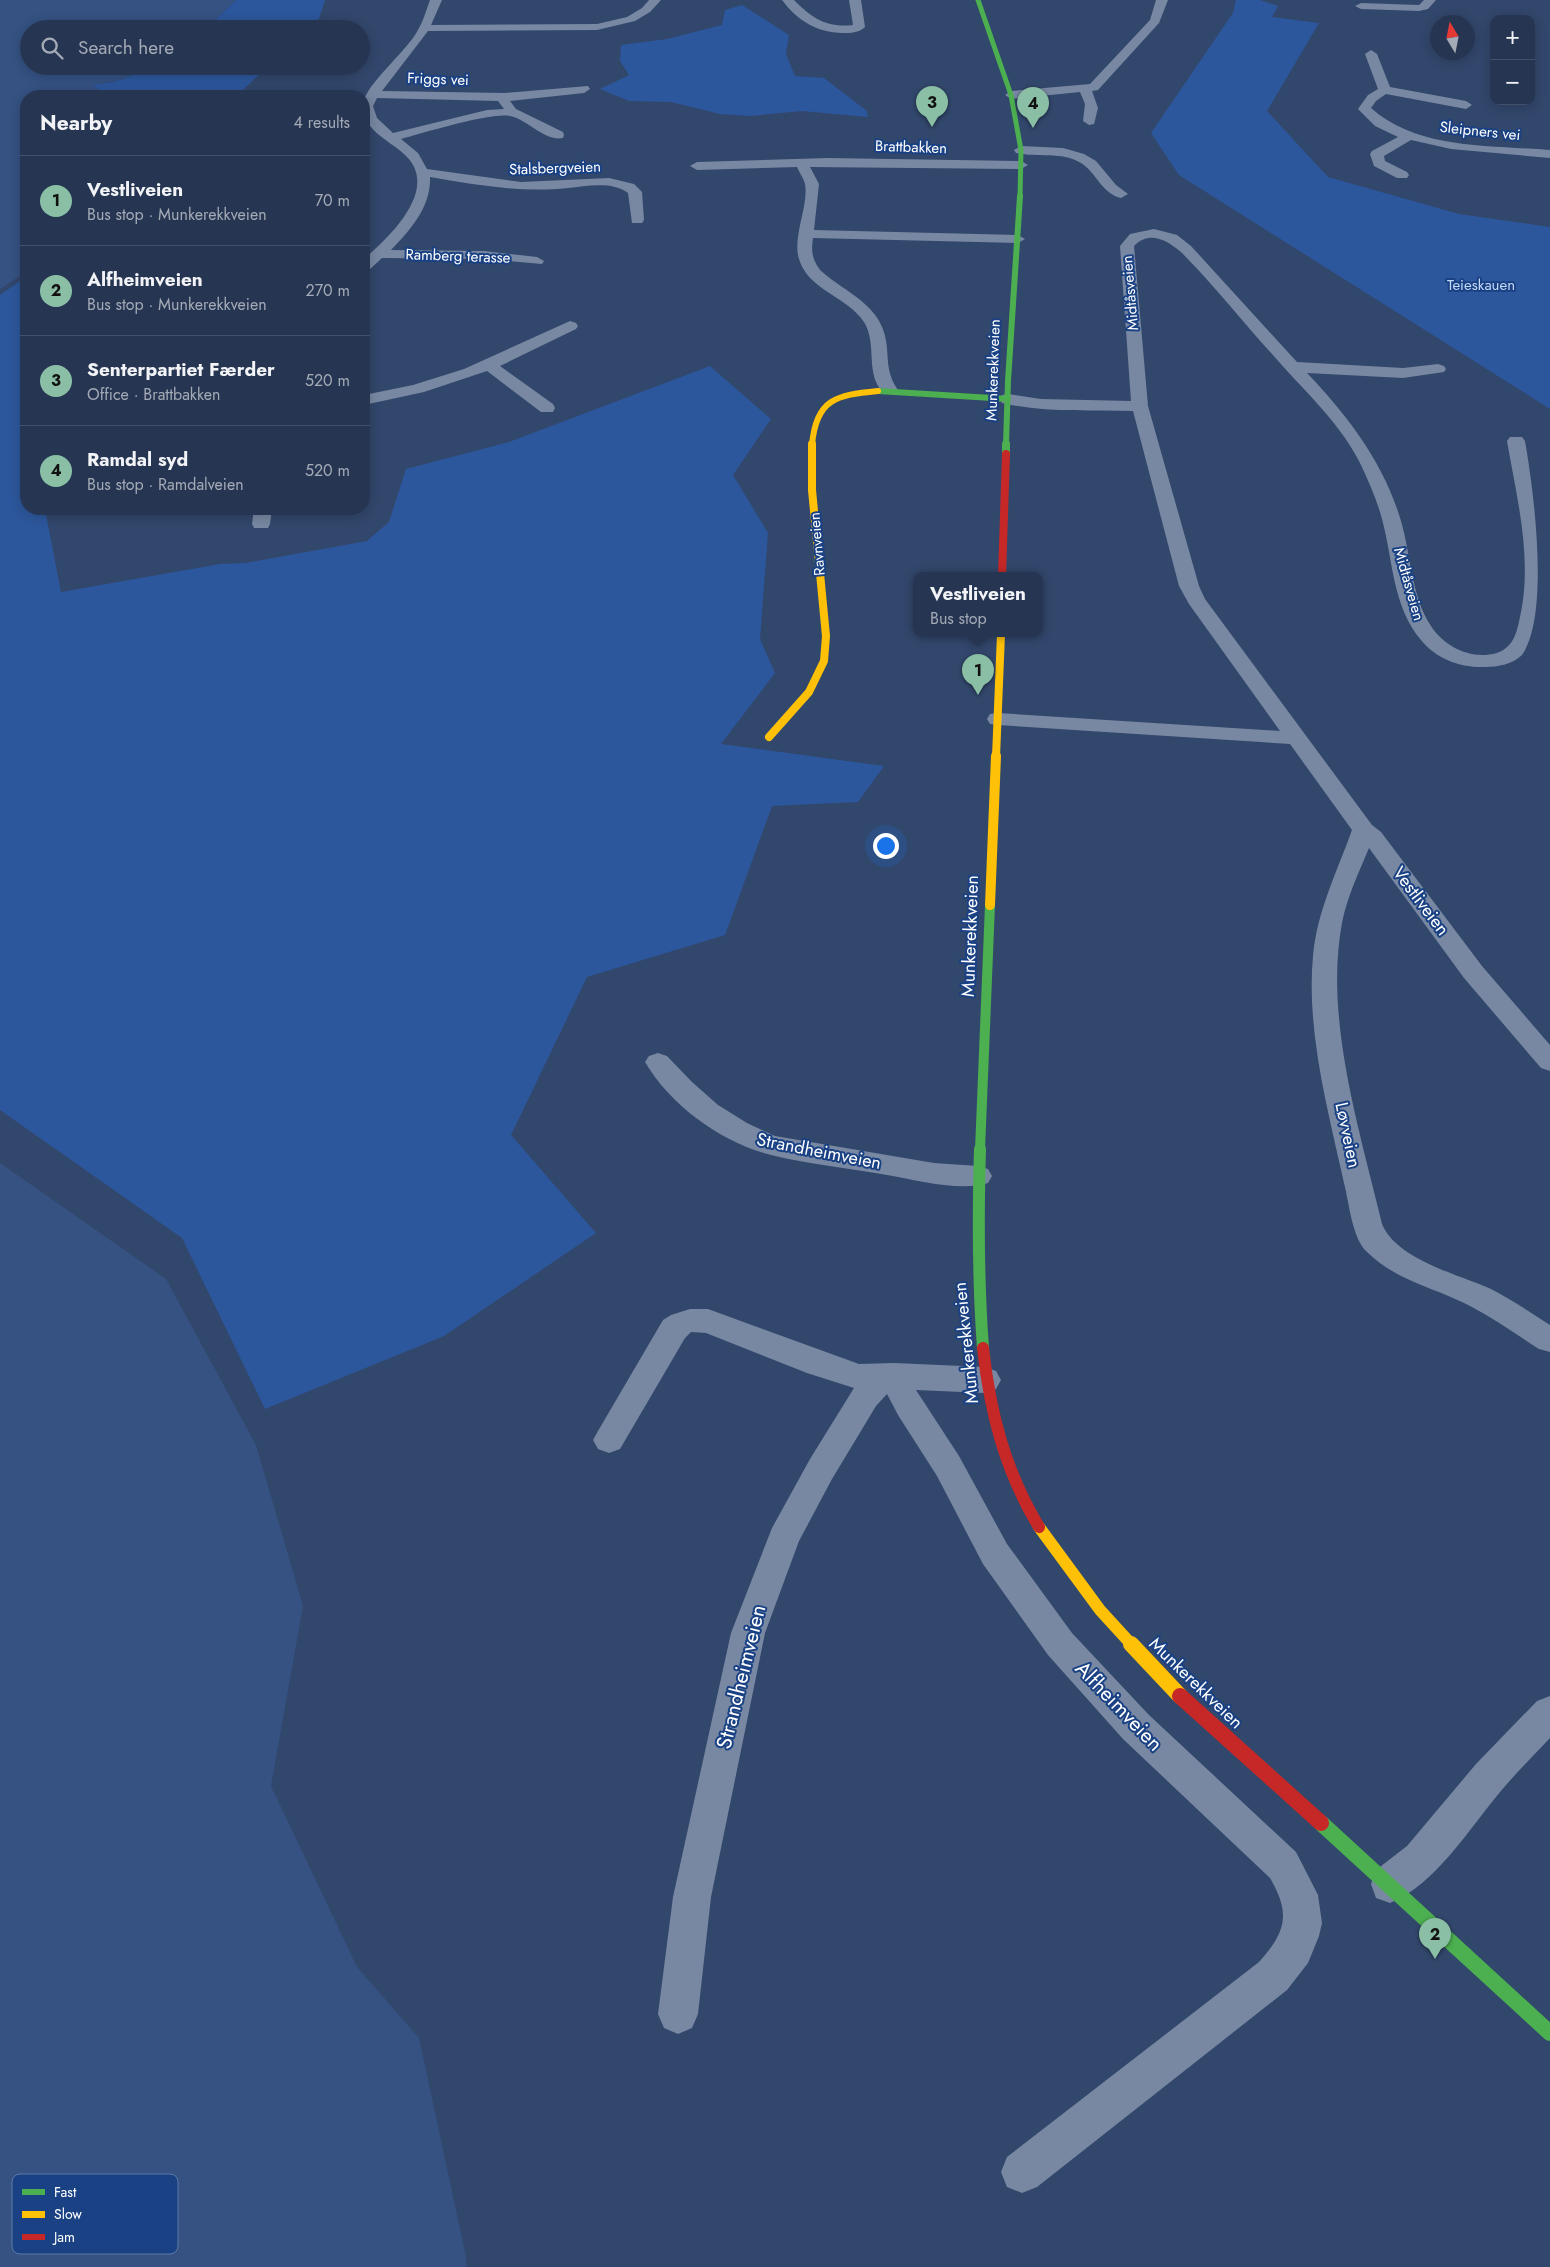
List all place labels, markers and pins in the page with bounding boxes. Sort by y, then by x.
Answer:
pin: 3 [916,86,948,127]
pin: 4 [1017,87,1049,128]
pin: 1 [962,654,994,695]
pin: 2 [1419,1918,1451,1959]

